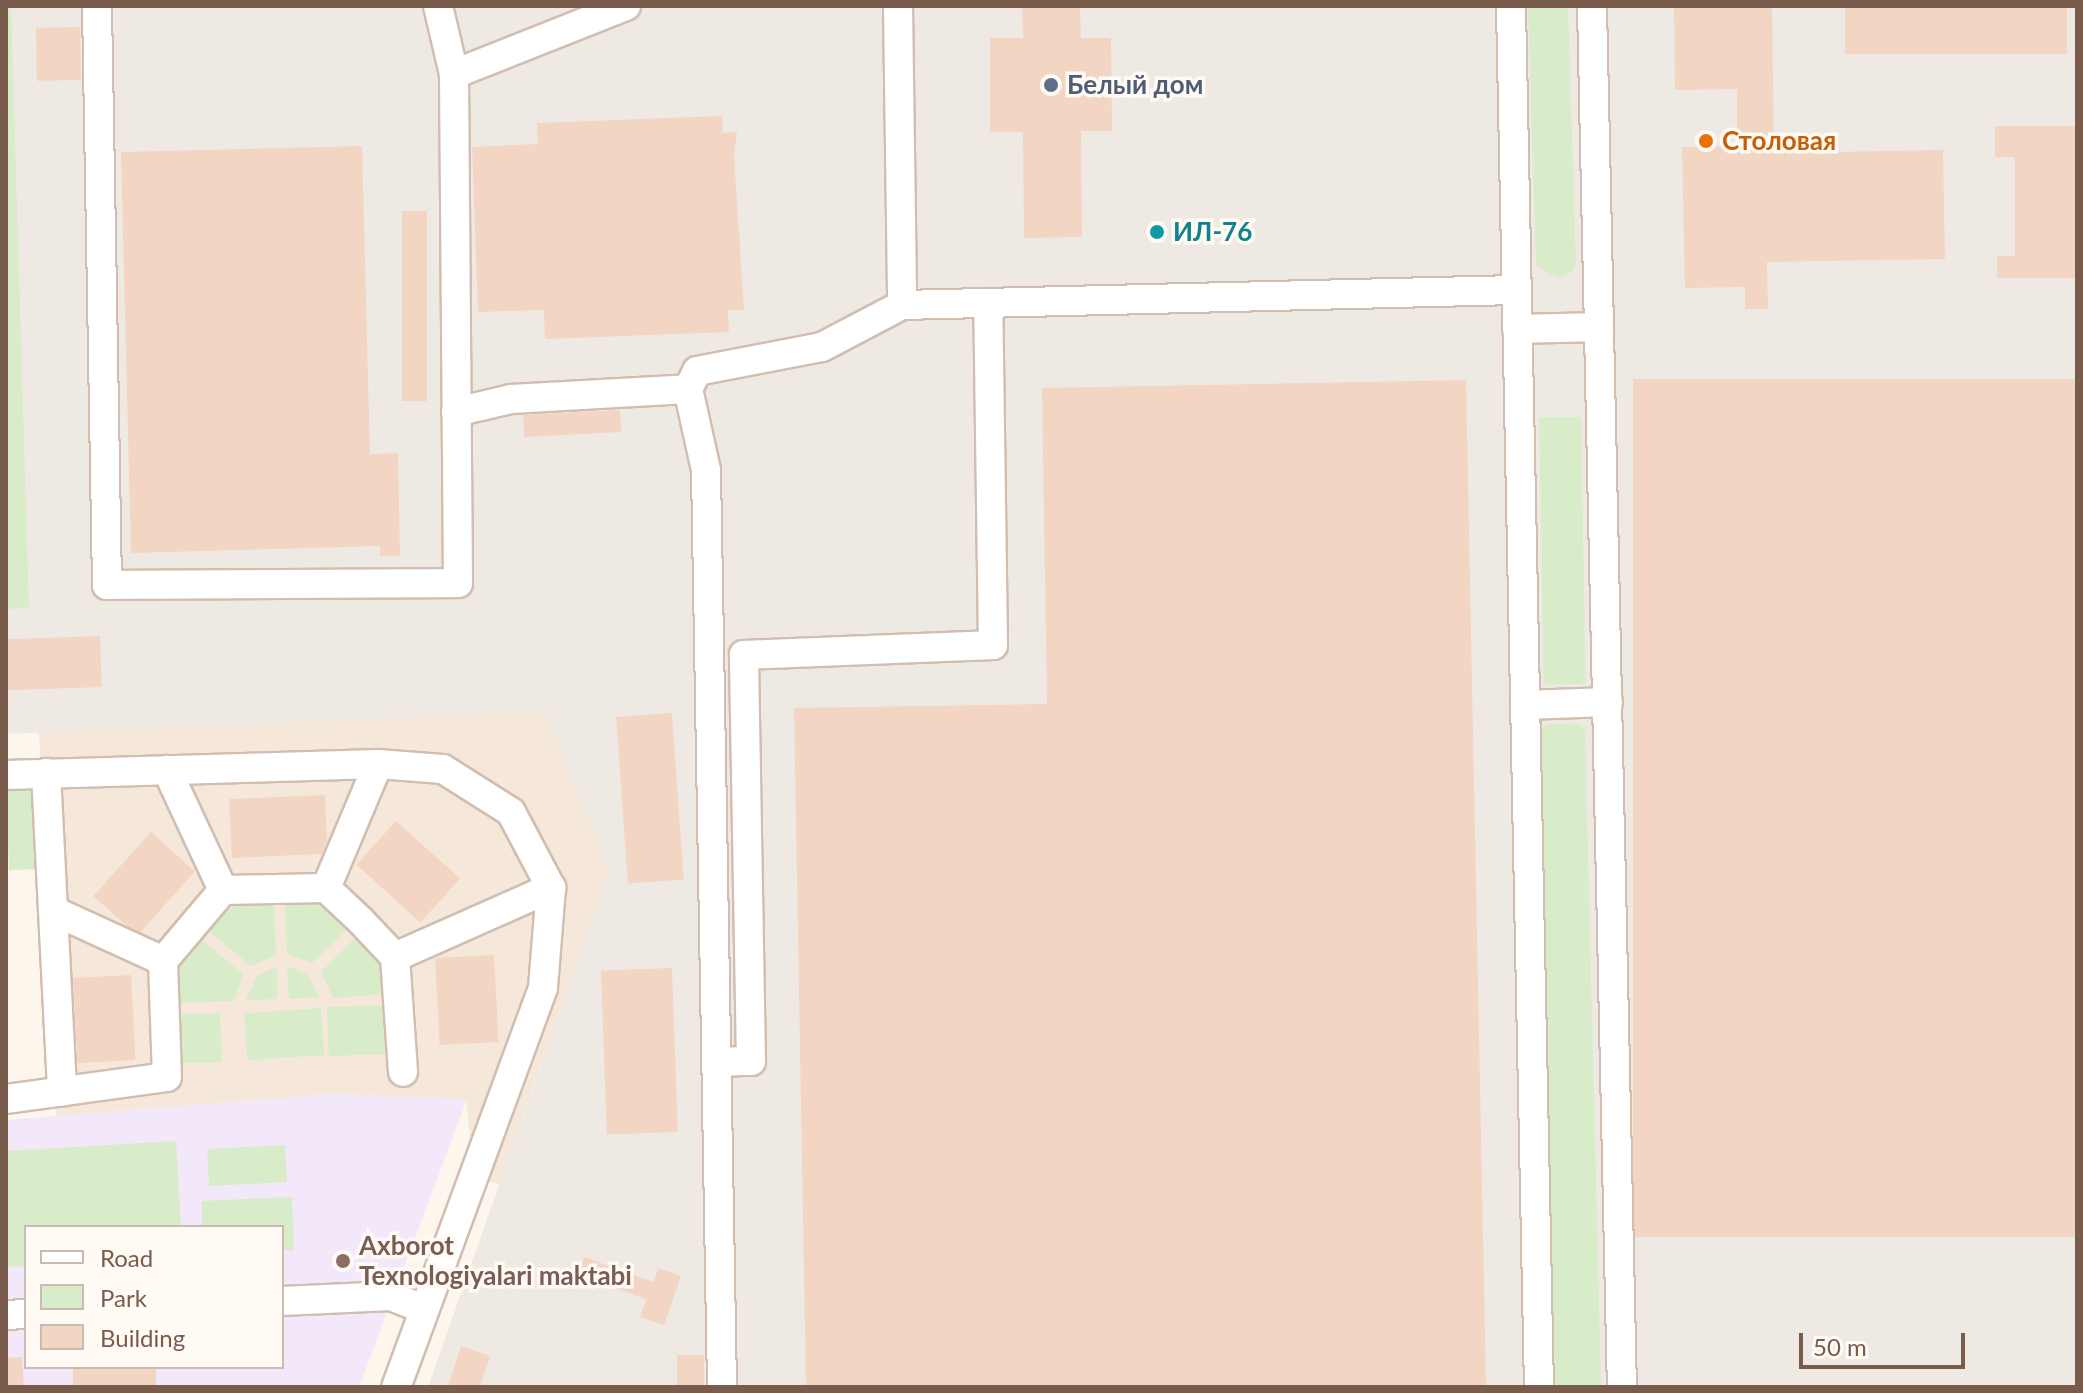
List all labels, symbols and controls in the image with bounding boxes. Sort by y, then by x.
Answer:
place label: Белый дом [1067,69,1203,101]
marker: Белый дом [1042,76,1060,94]
place label: Столовая [1722,125,1836,157]
marker: Столовая [1697,132,1715,150]
place label: ИЛ-76 [1173,216,1252,248]
marker: ИЛ-76 [1148,223,1166,241]
legend [24,1225,284,1369]
place label: Axborot Texnologiyalari maktabi [359,1230,632,1292]
text: Road [100,1243,153,1272]
marker: Axborot Texnologiyalari maktabi [334,1252,352,1270]
text: Park [100,1283,147,1312]
scale bar [1803,1317,1969,1367]
text: Building [100,1323,185,1352]
text: 50 m [1813,1332,1867,1361]

